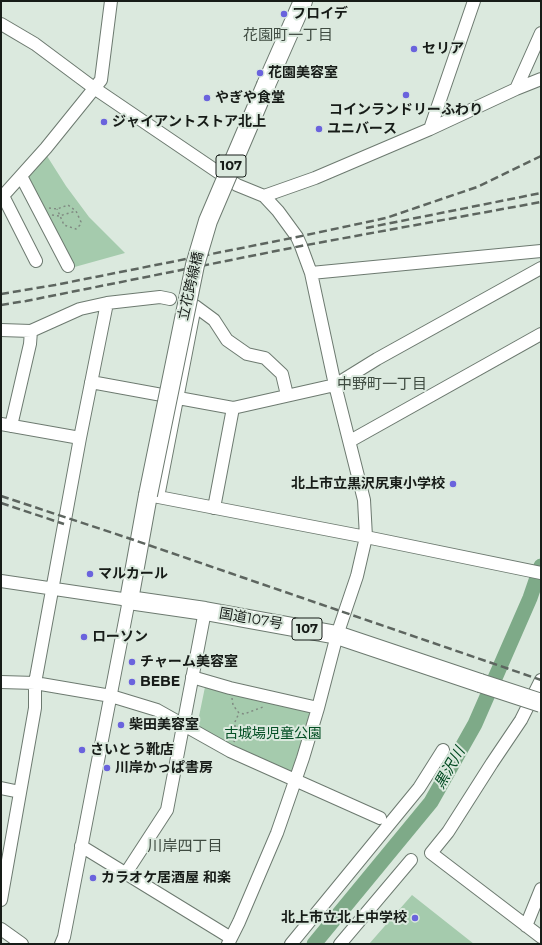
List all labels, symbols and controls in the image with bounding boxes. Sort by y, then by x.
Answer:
place label: フロイデ [292,6,348,22]
marker: フロイデ [279,9,289,19]
district label: 花園町一丁目 [243,27,333,45]
place label: セリア [422,41,464,57]
marker: セリア [409,44,419,54]
place label: 花園美容室 [268,65,338,81]
marker: 花園美容室 [255,68,265,78]
place label: やぎや食堂 [215,90,285,106]
marker: コインランドリーふわり [401,90,411,100]
marker: やぎや食堂 [202,93,212,103]
place label: コインランドリーふわり [329,102,483,118]
place label: ジャイアントストア北上 [112,114,266,130]
marker: ジャイアントストア北上 [99,117,109,127]
place label: ユニバース [327,121,397,137]
marker: ユニバース [314,124,324,134]
road number: 107 [216,155,246,177]
street label: 立花跨線橋 [175,250,207,322]
district label: 中野町一丁目 [337,376,427,394]
place label: 北上市立黒沢尻東小学校 [291,476,445,492]
marker: 北上市立黒沢尻東小学校 [448,479,458,489]
place label: マルカール [98,566,168,582]
marker: マルカール [85,569,95,579]
street label: 国道107号 [218,605,284,633]
road number: 107 [292,618,322,640]
place label: ローソン [92,629,148,645]
marker: ローソン [79,632,89,642]
place label: チャーム美容室 [140,654,238,670]
marker: チャーム美容室 [127,657,137,667]
place label: BEBE [140,674,180,690]
marker: BEBE [127,677,137,687]
place label: 柴田美容室 [129,717,199,733]
marker: 柴田美容室 [116,720,126,730]
park label: 古城場児童公園 [224,726,322,742]
place label: さいとう靴店 [90,742,174,758]
water label: 黒沢川 [431,744,469,792]
marker: さいとう靴店 [77,745,87,755]
place label: 川岸かっぱ書房 [115,760,213,776]
marker: 川岸かっぱ書房 [102,763,112,773]
district label: 川岸四丁目 [148,838,222,856]
place label: カラオケ居酒屋 和楽 [101,870,231,886]
marker: カラオケ居酒屋 和楽 [88,873,98,883]
place label: 北上市立北上中学校 [281,910,407,926]
marker: 北上市立北上中学校 [410,913,420,923]

